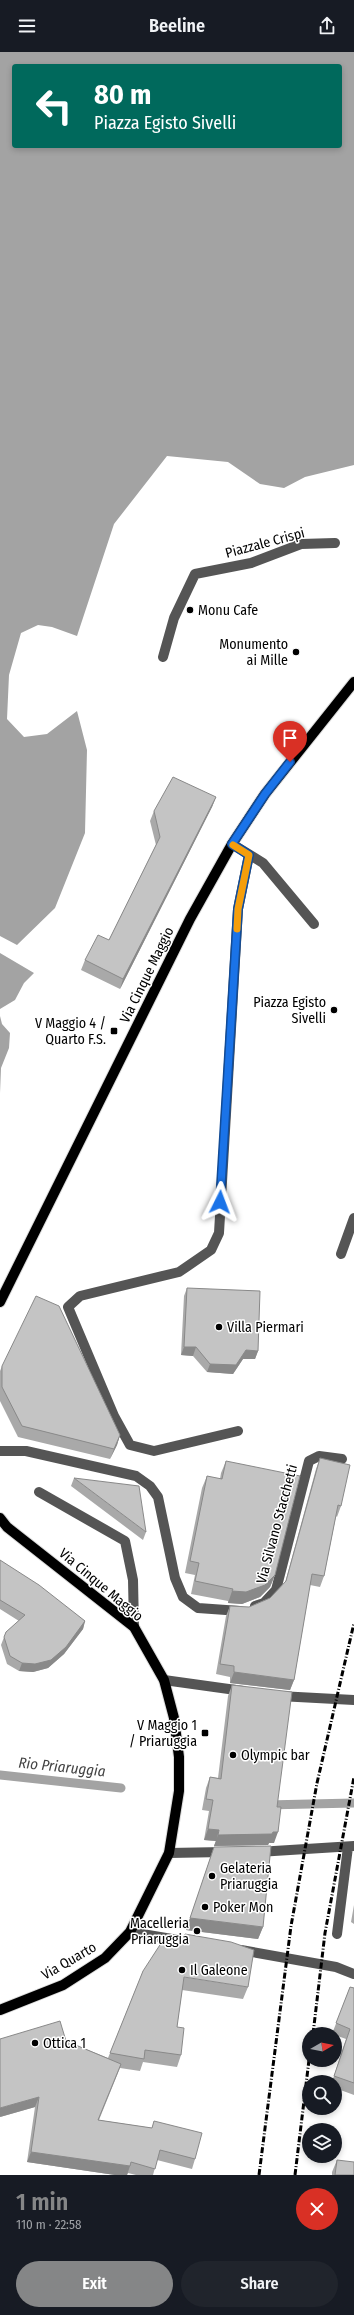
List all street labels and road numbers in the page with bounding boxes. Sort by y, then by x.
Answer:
street label: Piazzale Crispi [223,524,307,562]
street label: Via Cinque Maggio [116,924,178,1026]
street label: Via Silvano Stacchetti [253,1463,301,1585]
street label: Via Cinque Maggio [55,1545,147,1625]
street label: Via Quarto [39,1939,99,1983]

